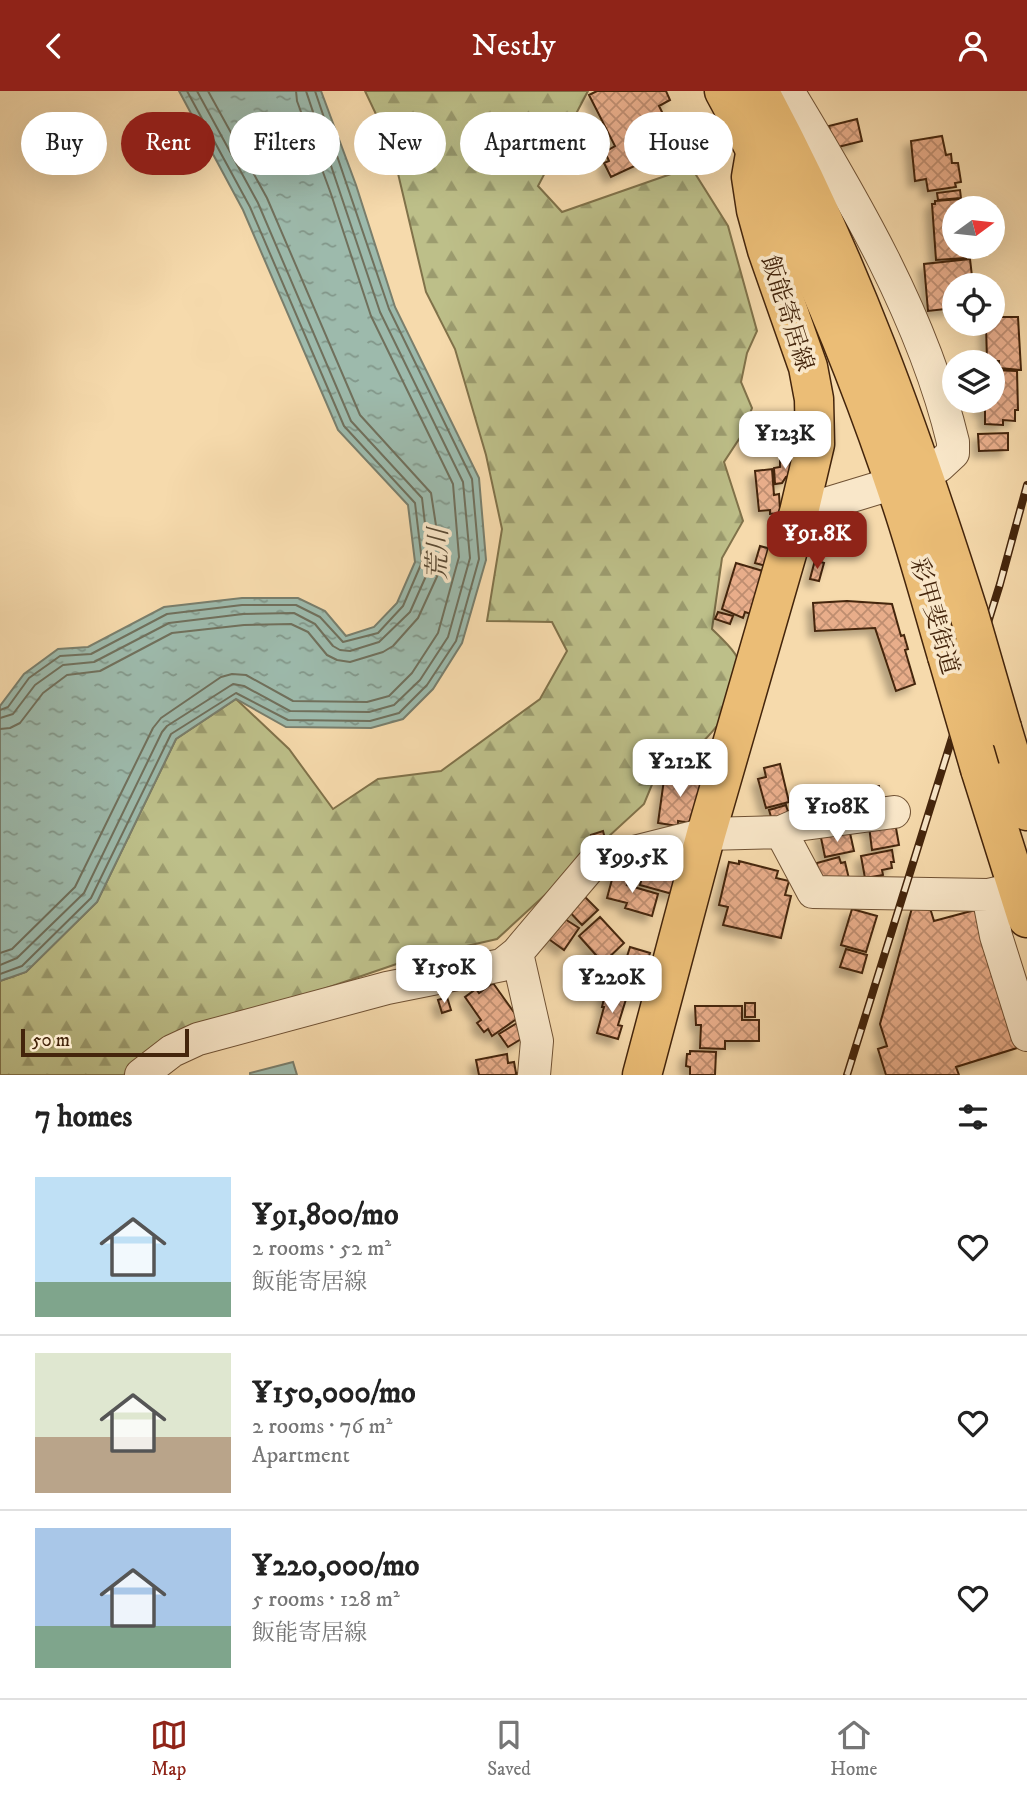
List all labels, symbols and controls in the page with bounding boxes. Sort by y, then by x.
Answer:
text: Nestly [471,26,556,66]
icon: back [35,27,73,65]
icon: person [954,27,992,65]
chip: Buy [21,112,107,175]
chip: Rent [121,112,215,175]
chip: Filters [229,112,340,175]
chip: New [354,112,446,175]
chip: Apartment [460,112,610,175]
chip: House [624,112,733,175]
north arrow [942,196,1004,259]
map controls [942,196,1005,413]
street label: 飯能寄居線 [754,252,820,375]
button: locate [942,273,1005,336]
button: layers [942,350,1005,413]
pin: ¥123K [736,411,834,471]
text: ¥123K [755,419,815,448]
pin: ¥91.8K [760,511,874,571]
text: ¥91.8K [783,519,851,548]
water label: 荒川 [422,525,456,580]
street label: 彩甲斐街道 [903,554,965,678]
pin: ¥212K [631,739,729,799]
text: ¥212K [649,747,711,776]
pin: ¥108K [788,785,886,844]
text: ¥108K [805,792,869,821]
pin: ¥99.5K [575,835,689,895]
text: ¥99.5K [596,843,668,872]
pin: ¥150K [395,946,493,1005]
text: ¥150K [412,953,476,982]
pin: ¥220K [563,955,661,1015]
text: ¥220K [579,963,645,992]
scale bar [21,1026,189,1058]
text: 50 m [32,1029,70,1052]
icon: filters [954,1098,992,1136]
text: 7 homes [35,1099,132,1136]
text: ¥91,800/mo [252,1197,399,1234]
icon: home [91,1205,175,1289]
icon: heart [954,1228,992,1266]
text: 2 rooms · 52 m² [252,1234,391,1263]
text: 飯能寄居線 [252,1268,367,1297]
text: ¥150,000/mo [252,1375,416,1412]
icon: home [91,1381,175,1465]
icon: heart [954,1404,992,1442]
text: 2 rooms · 76 m² [252,1412,392,1441]
text: Apartment [252,1441,350,1470]
text: ¥220,000/mo [252,1548,419,1585]
icon: home [91,1556,175,1640]
icon: heart [954,1579,992,1617]
text: 5 rooms · 128 m² [252,1585,400,1614]
text: 飯能寄居線 [252,1619,367,1648]
tab: Map [150,1716,188,1781]
tab: Saved [487,1716,531,1781]
tab: Home [830,1716,877,1781]

